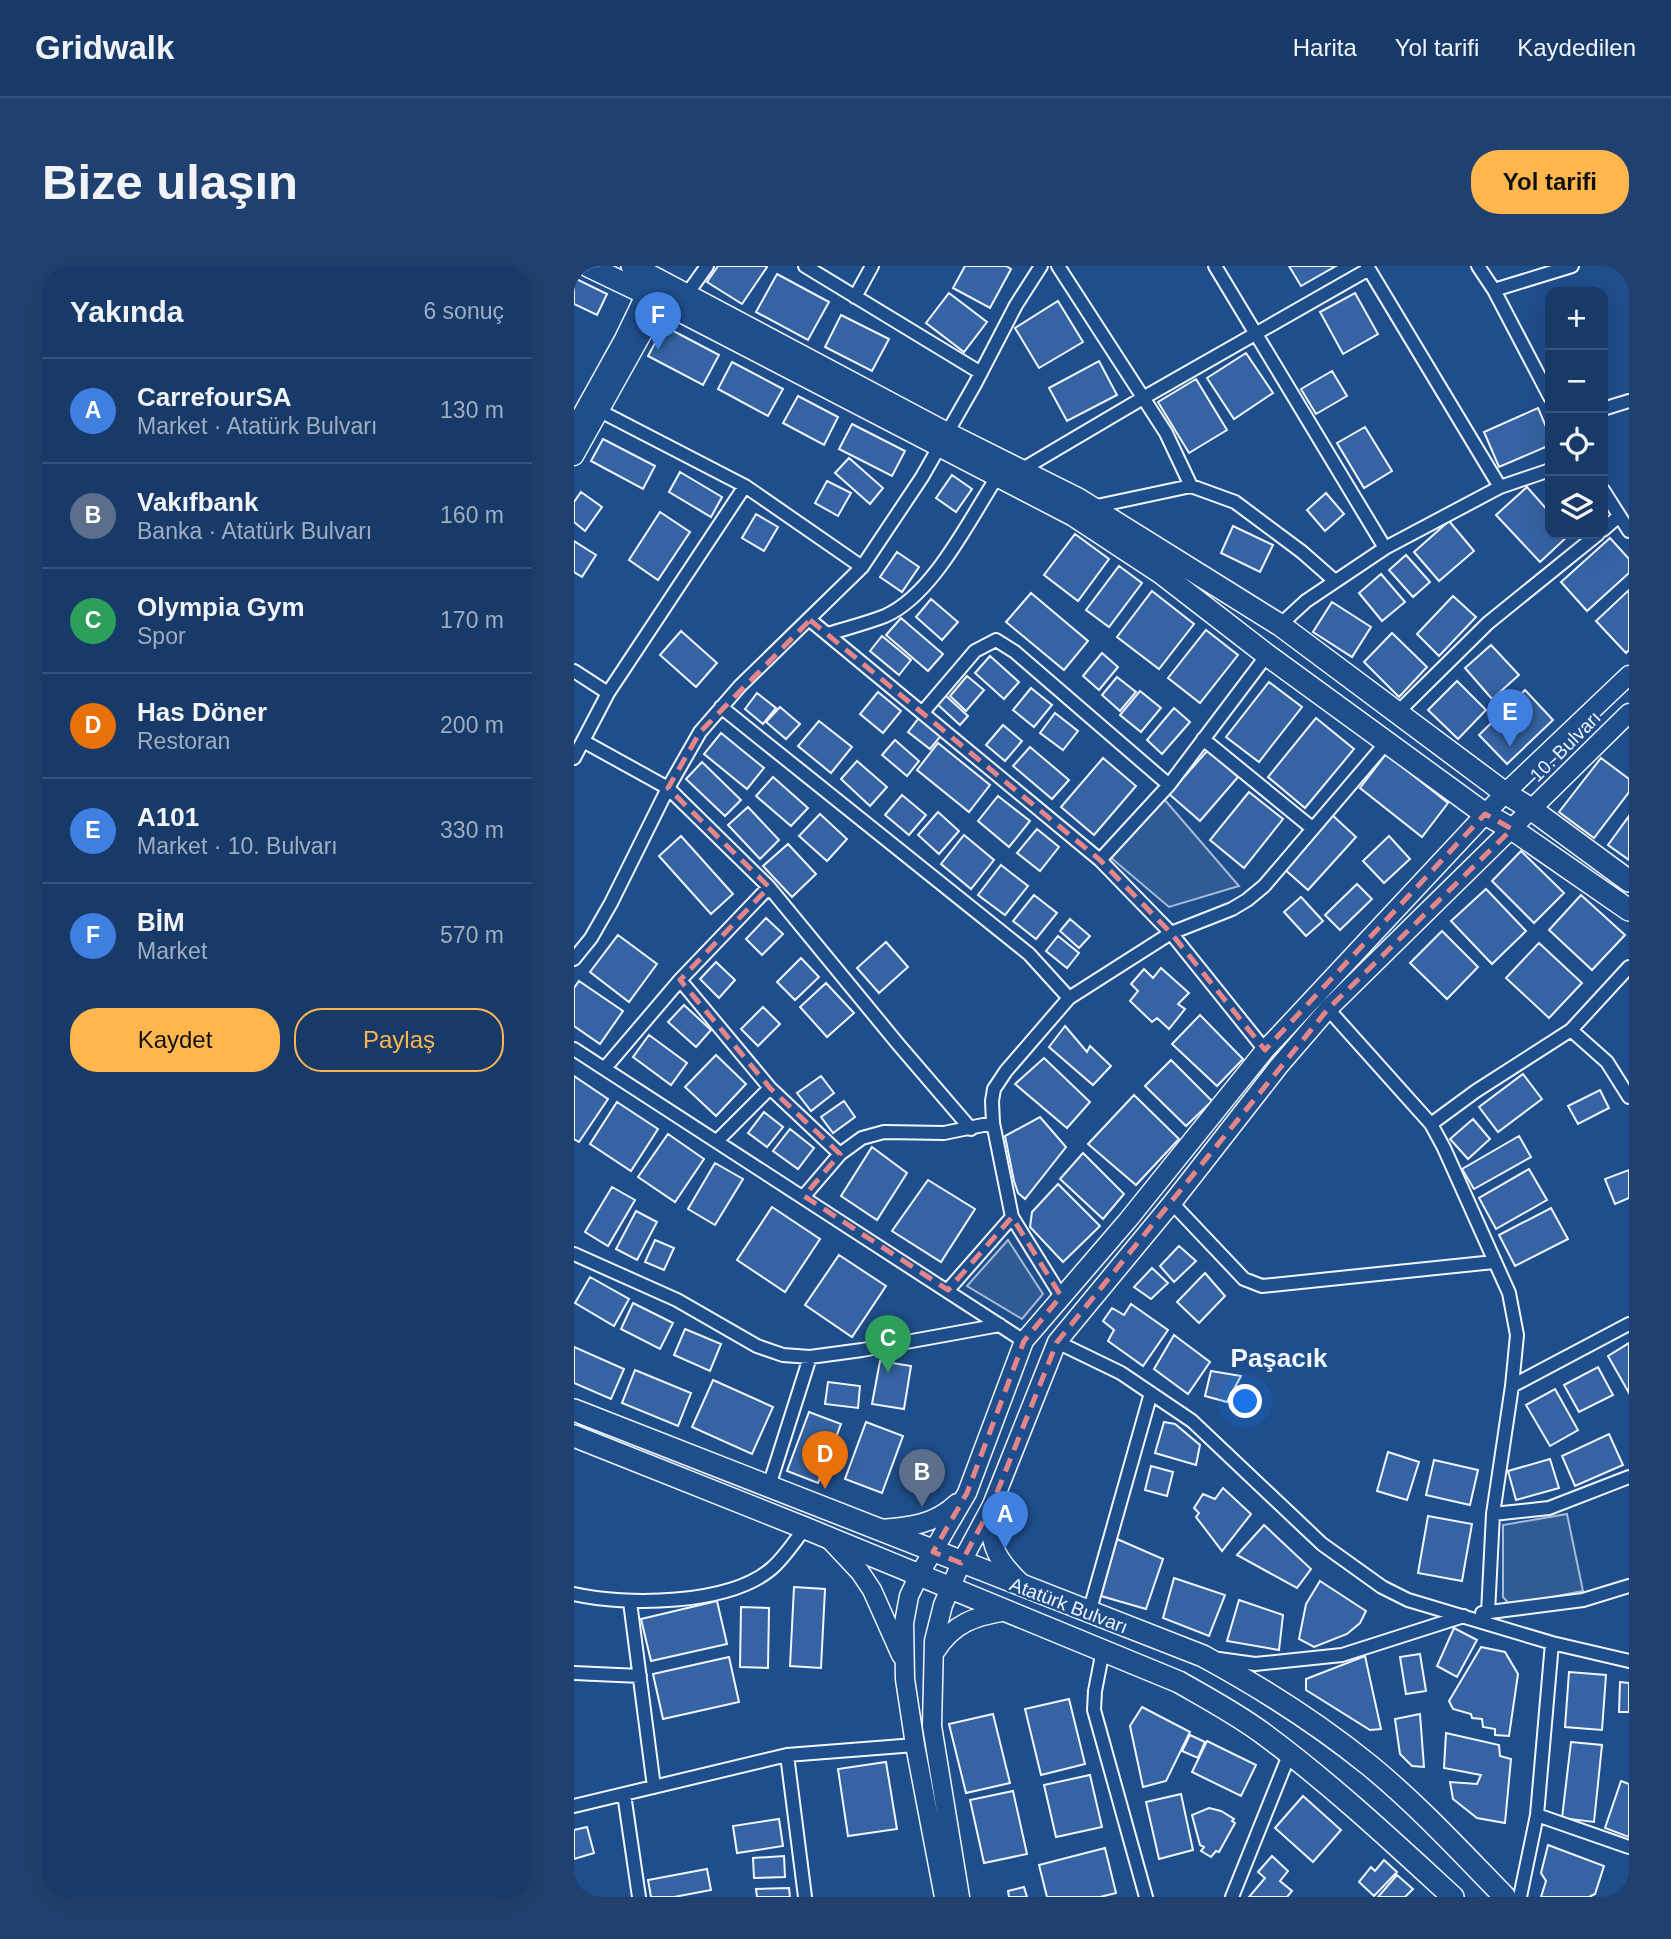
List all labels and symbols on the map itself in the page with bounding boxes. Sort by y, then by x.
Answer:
pin: F [635,292,681,350]
pin: E [1487,689,1533,747]
street label: 10. Bulvarı [1526,707,1605,786]
pin: C [865,1315,911,1373]
district label: Paşacık [1231,1343,1328,1373]
your location [1228,1384,1262,1418]
pin: D [802,1431,848,1489]
pin: B [899,1449,945,1507]
pin: A [982,1491,1028,1549]
street label: Atatürk Bulvarı [1007,1573,1131,1638]

